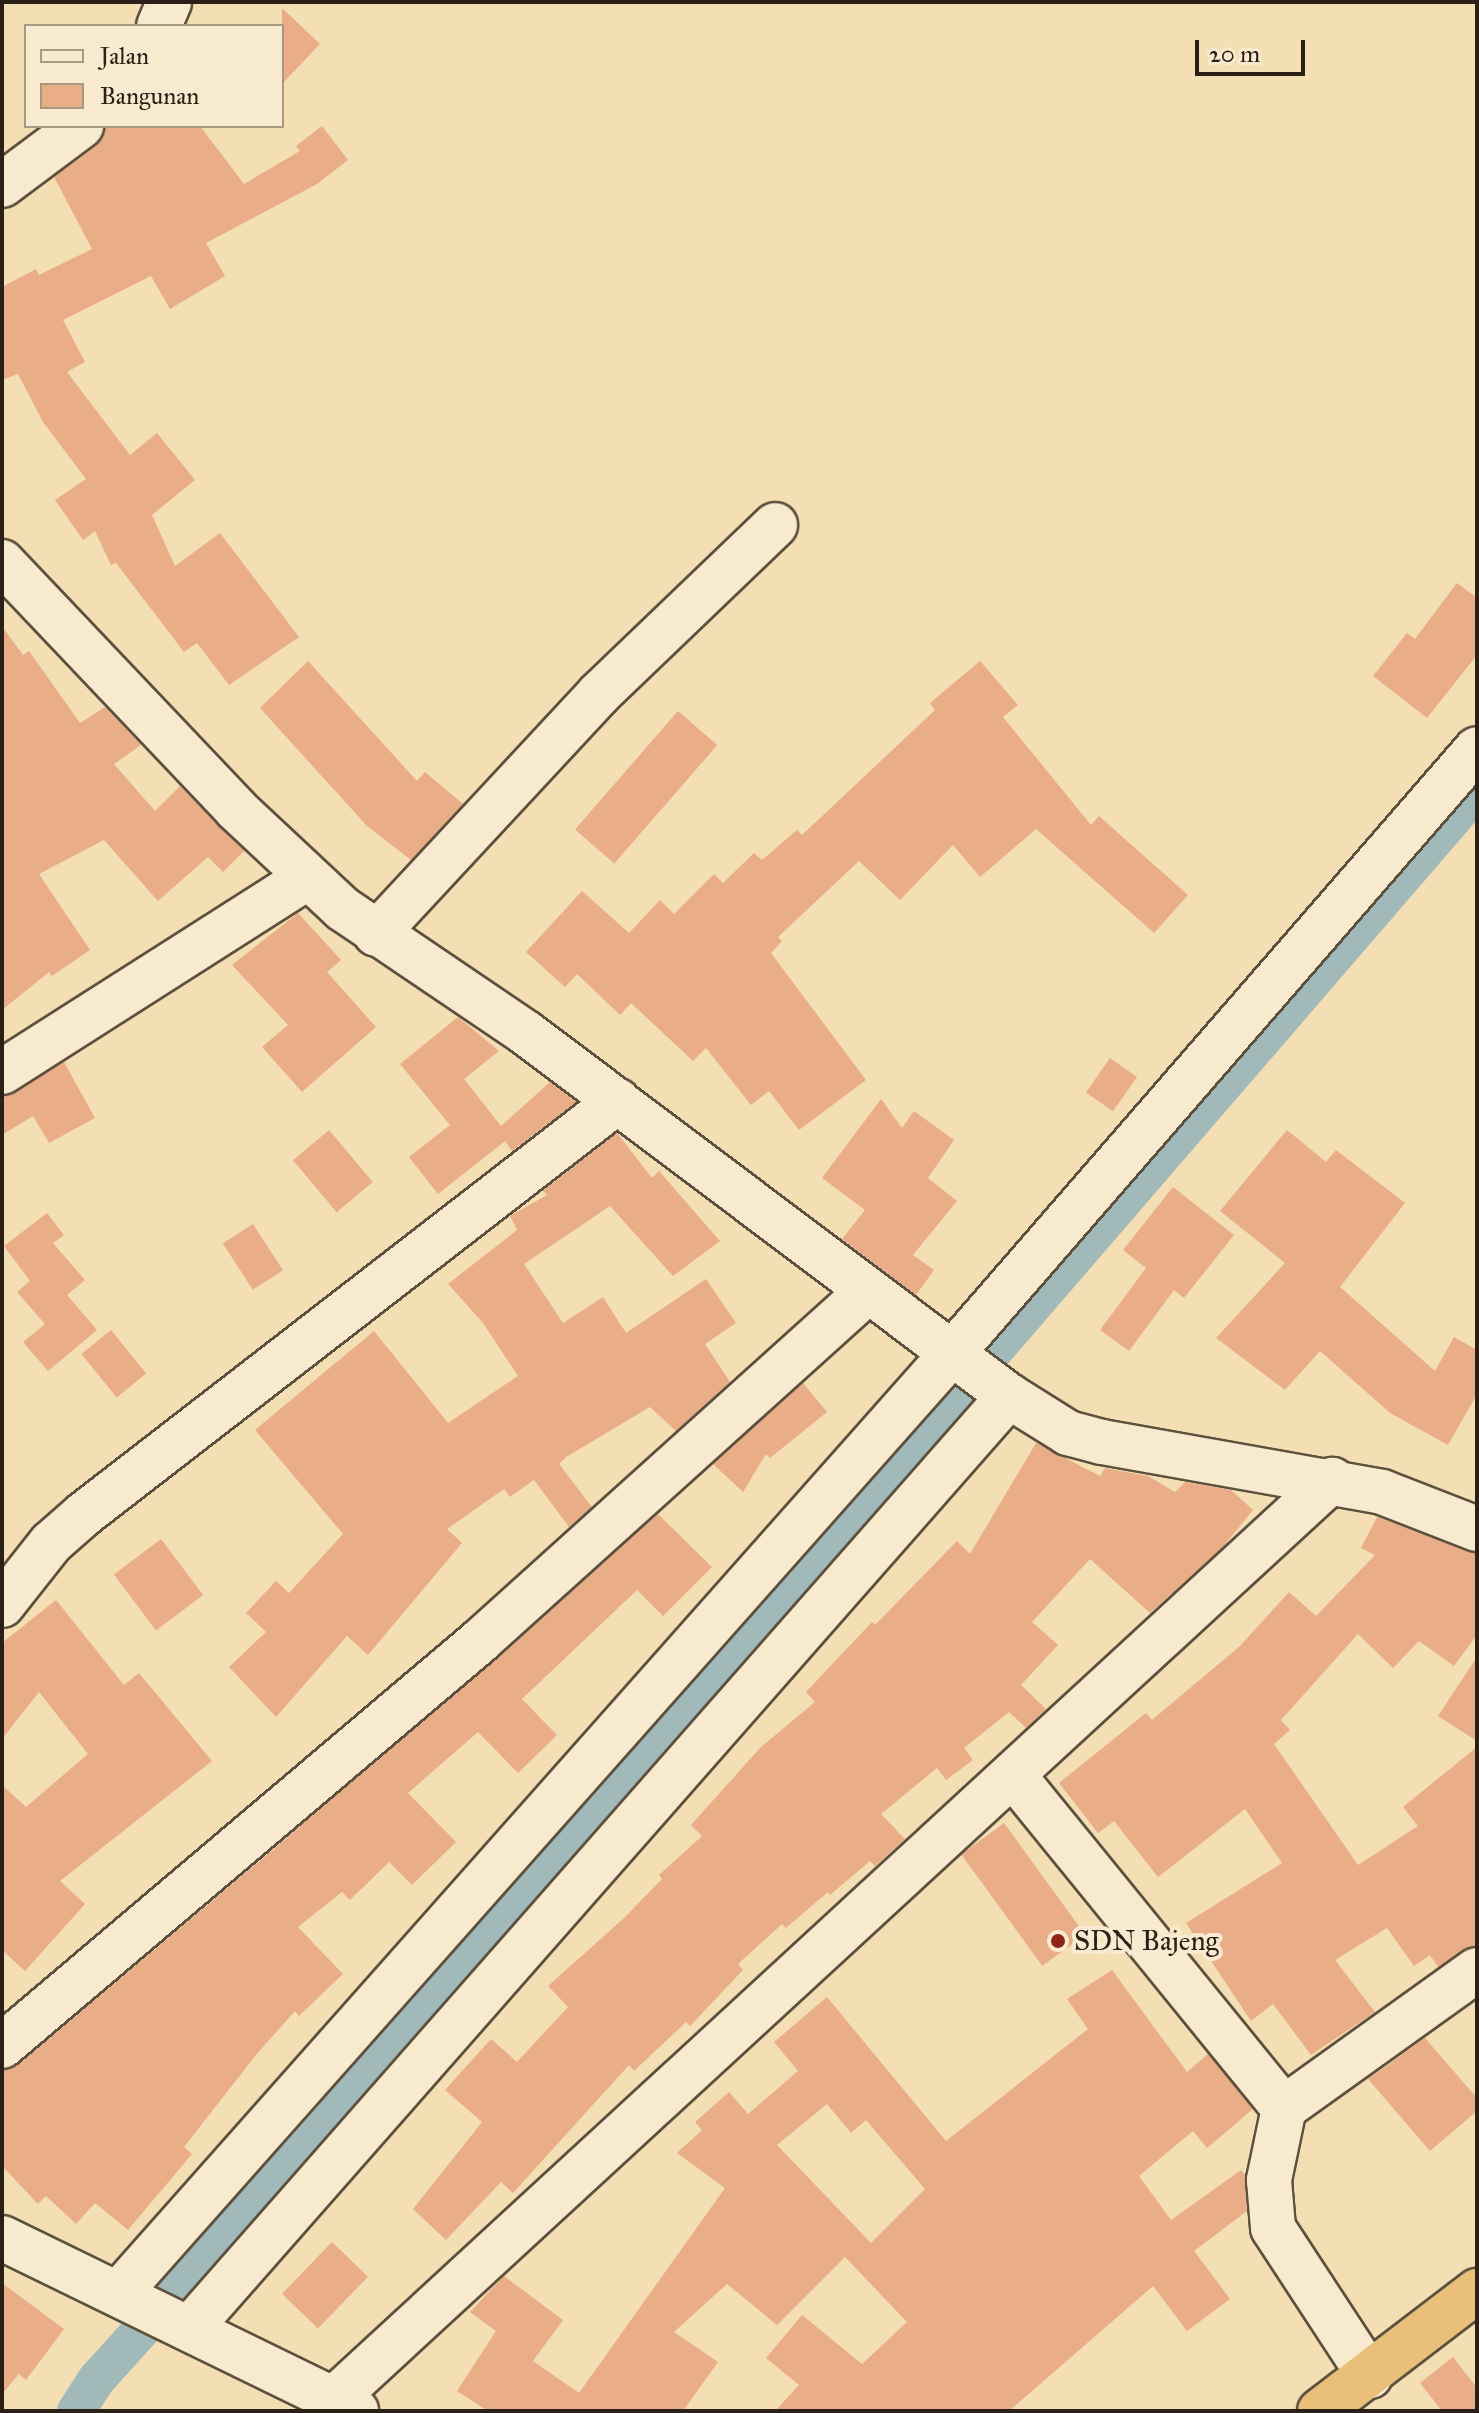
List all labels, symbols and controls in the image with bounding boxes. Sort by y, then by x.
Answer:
legend [24,24,284,128]
scale bar [1199,24,1309,74]
text: 20 m [1209,39,1260,69]
text: Jalan [100,41,149,71]
text: Bangunan [100,81,199,111]
place label: SDN Bajeng [1074,1924,1219,1958]
marker: SDN Bajeng [1049,1932,1067,1950]

